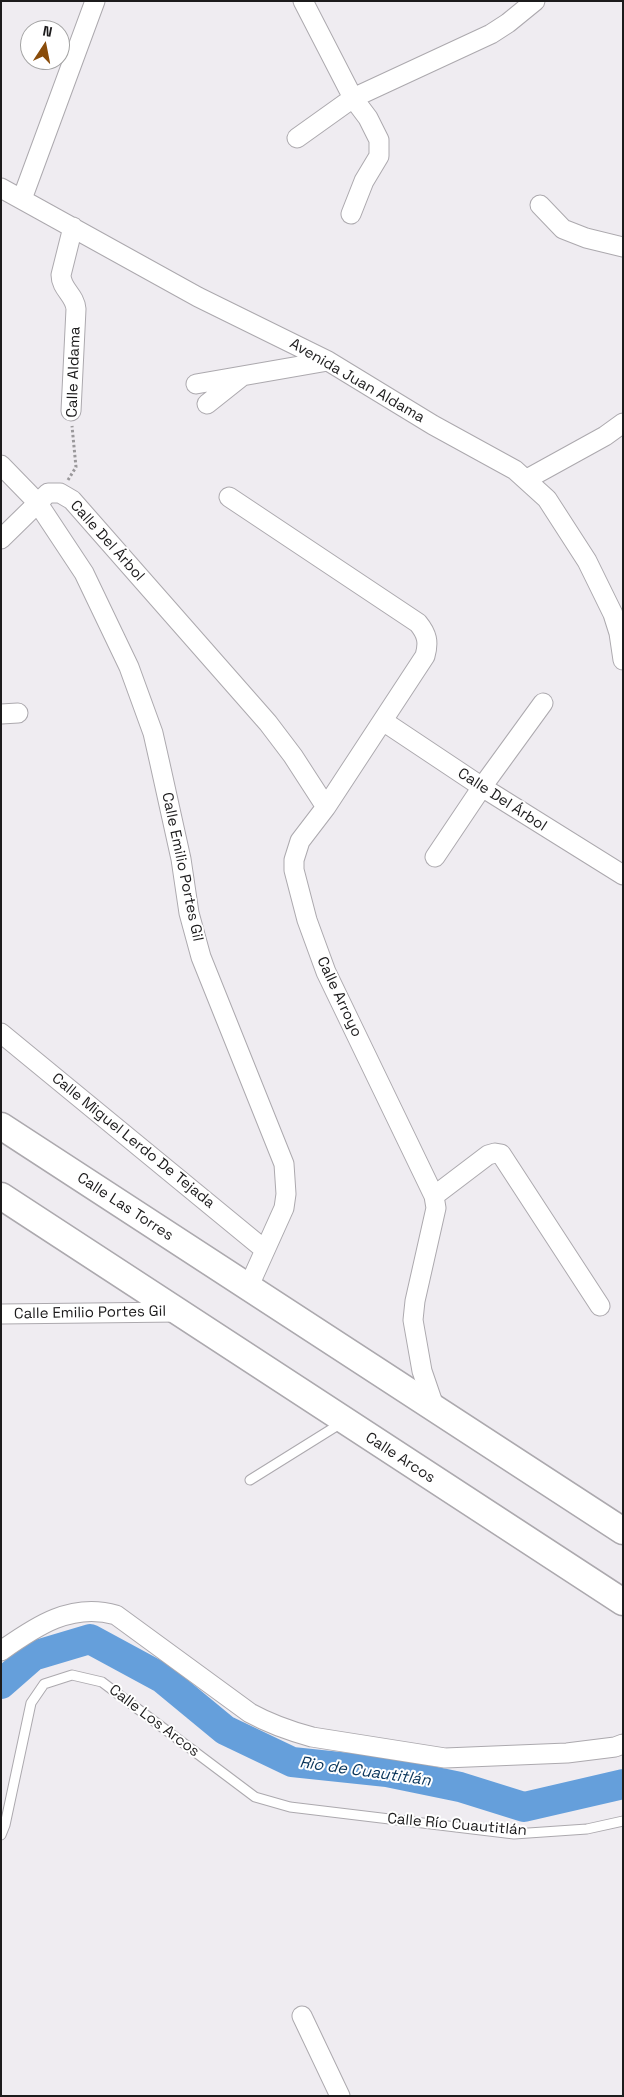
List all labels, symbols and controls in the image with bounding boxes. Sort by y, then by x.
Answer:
north arrow [20,20,70,70]
text: N [41,22,54,41]
street label: Calle Aldama [63,326,85,418]
street label: Avenida Juan Aldama [286,335,428,427]
street label: Calle Del Árbol [66,497,148,585]
street label: Calle Del Árbol [454,765,550,835]
street label: Calle Emilio Portes Gil [157,791,207,943]
street label: Calle Arroyo [313,954,365,1040]
street label: Calle Miguel Lerdo De Tejada [48,1070,218,1212]
street label: Calle Las Torres [73,1169,177,1245]
street label: Calle Emilio Portes Gil [14,1303,166,1323]
street label: Calle Arcos [362,1429,438,1487]
street label: Calle Los Arcos [105,1681,203,1761]
water label: Rio de Cuautitlán [298,1753,432,1791]
street label: Calle Río Cuautitlán [386,1810,528,1840]

